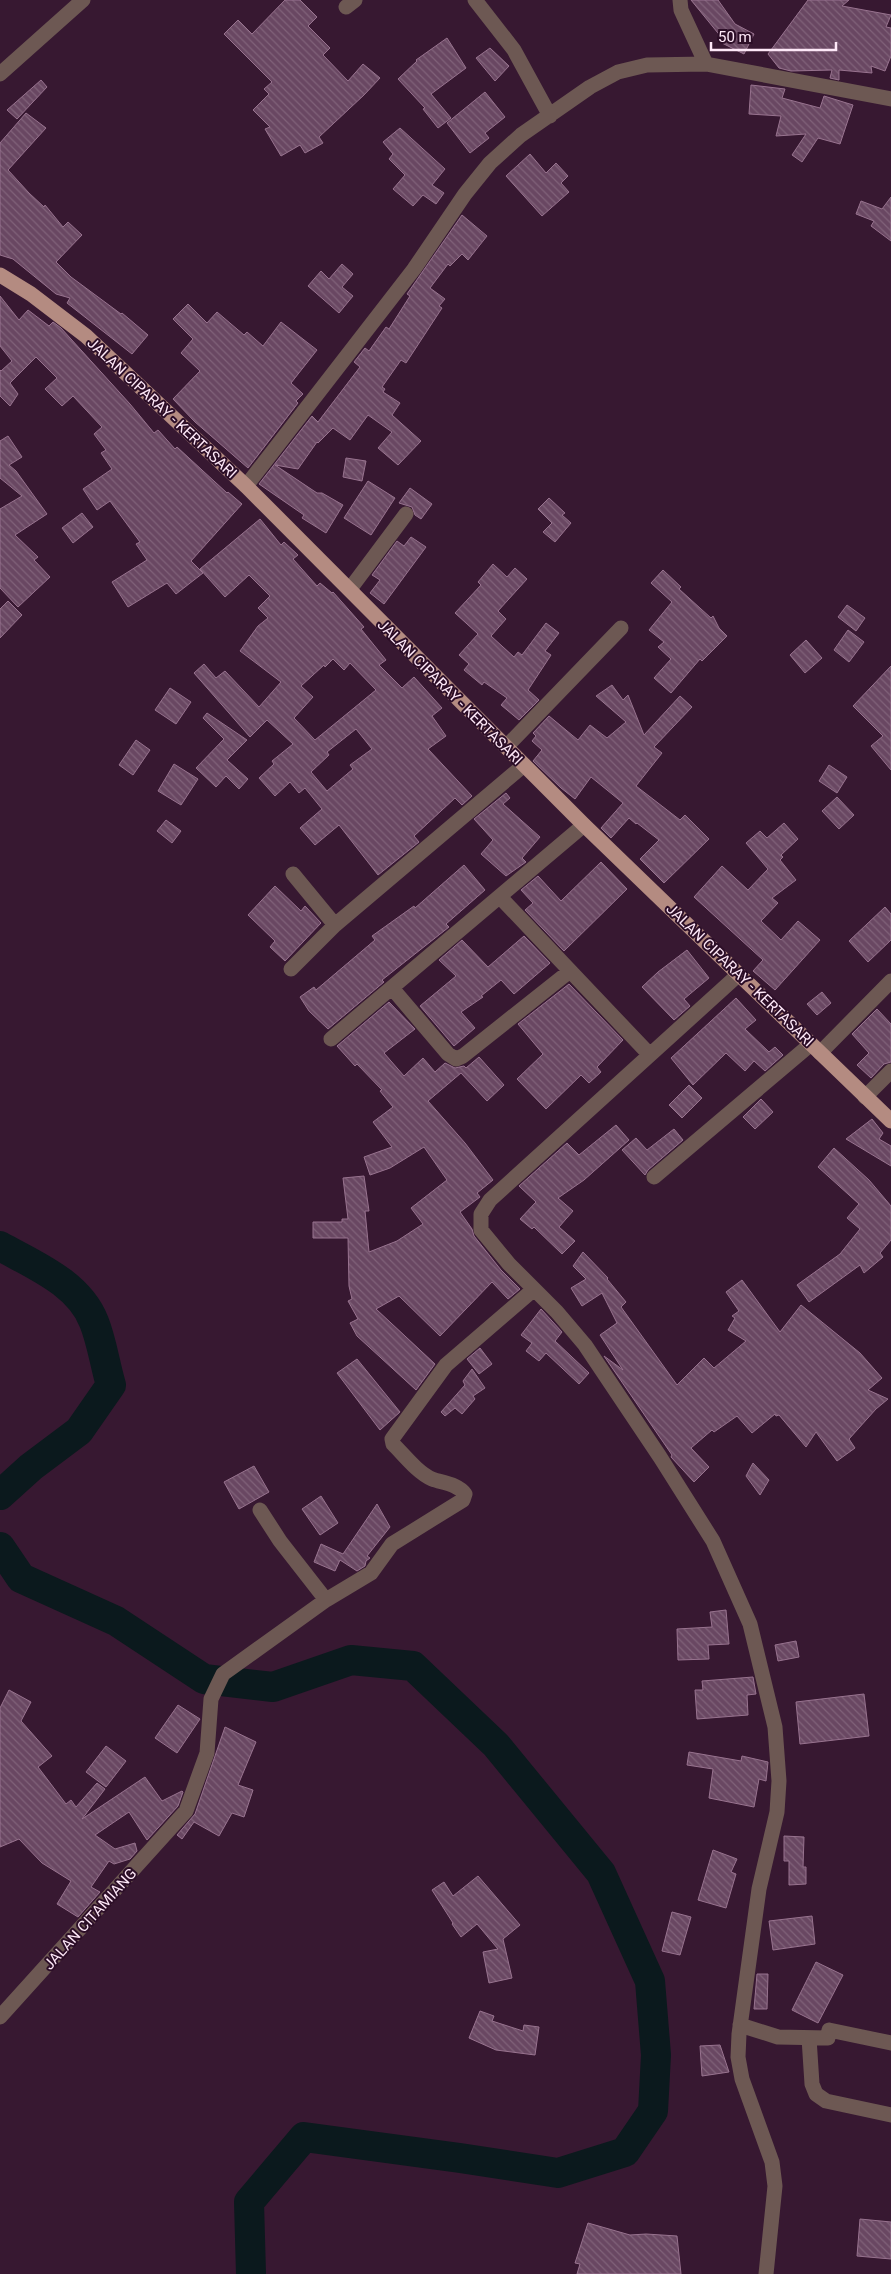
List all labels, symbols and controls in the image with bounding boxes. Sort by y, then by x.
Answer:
scale bar [711,20,836,52]
text: 50 m [718,28,752,46]
street label: JALAN CIPARAY - KERTASARI [83,334,241,482]
street label: JALAN CIPARAY - KERTASARI [374,616,526,768]
street label: JALAN CIPARAY - KERTASARI [662,900,818,1050]
street label: JALAN CITAMIANG [40,1865,140,1973]

